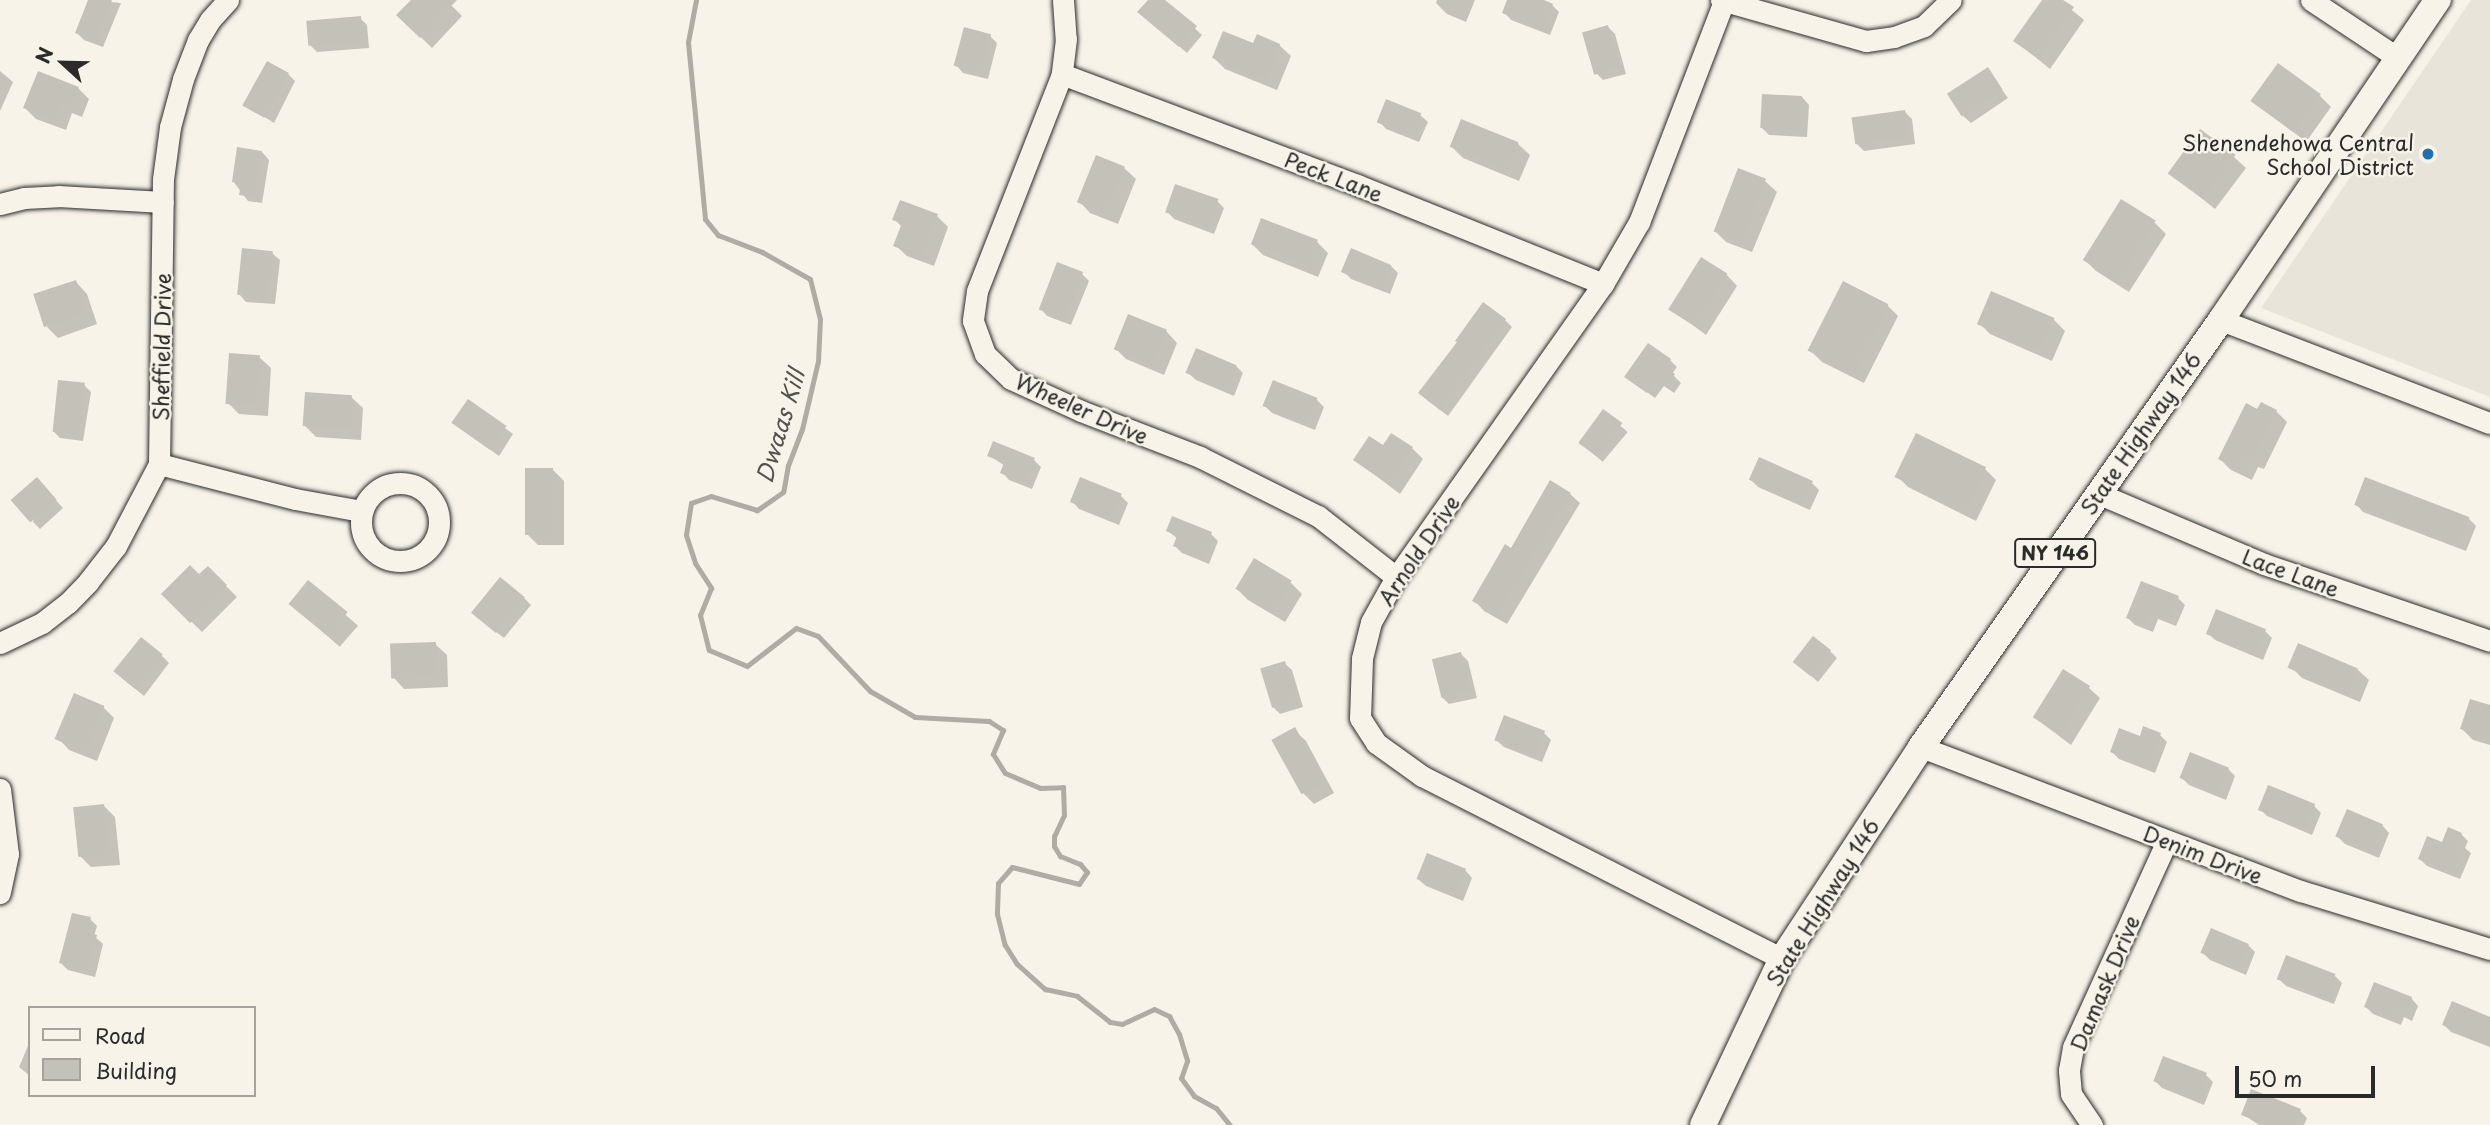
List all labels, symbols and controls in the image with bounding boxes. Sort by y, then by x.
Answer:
north arrow [28,28,98,98]
text: N [28,43,59,67]
place label: Shenendehowa Central School District [2181,129,2414,179]
street label: Peck Lane [1282,146,1386,206]
marker: Shenendehowa Central School District [2420,146,2436,162]
street label: Sheffield Drive [147,273,175,421]
street label: State Highway 146 [2074,346,2206,520]
water label: Dwaas Kill [750,366,810,486]
street label: Wheeler Drive [1011,367,1153,449]
street label: Arnold Drive [1372,490,1464,610]
road number: NY 146 [2013,538,2097,568]
street label: Lace Lane [2239,543,2343,601]
street label: State Highway 146 [1760,813,1884,991]
street label: Denim Drive [2140,820,2266,888]
street label: Damask Drive [2064,911,2144,1055]
legend [28,1006,256,1097]
text: Road [95,1019,146,1051]
scale bar [2238,1052,2378,1096]
text: Building [95,1054,177,1086]
text: 50 m [2248,1062,2302,1094]

